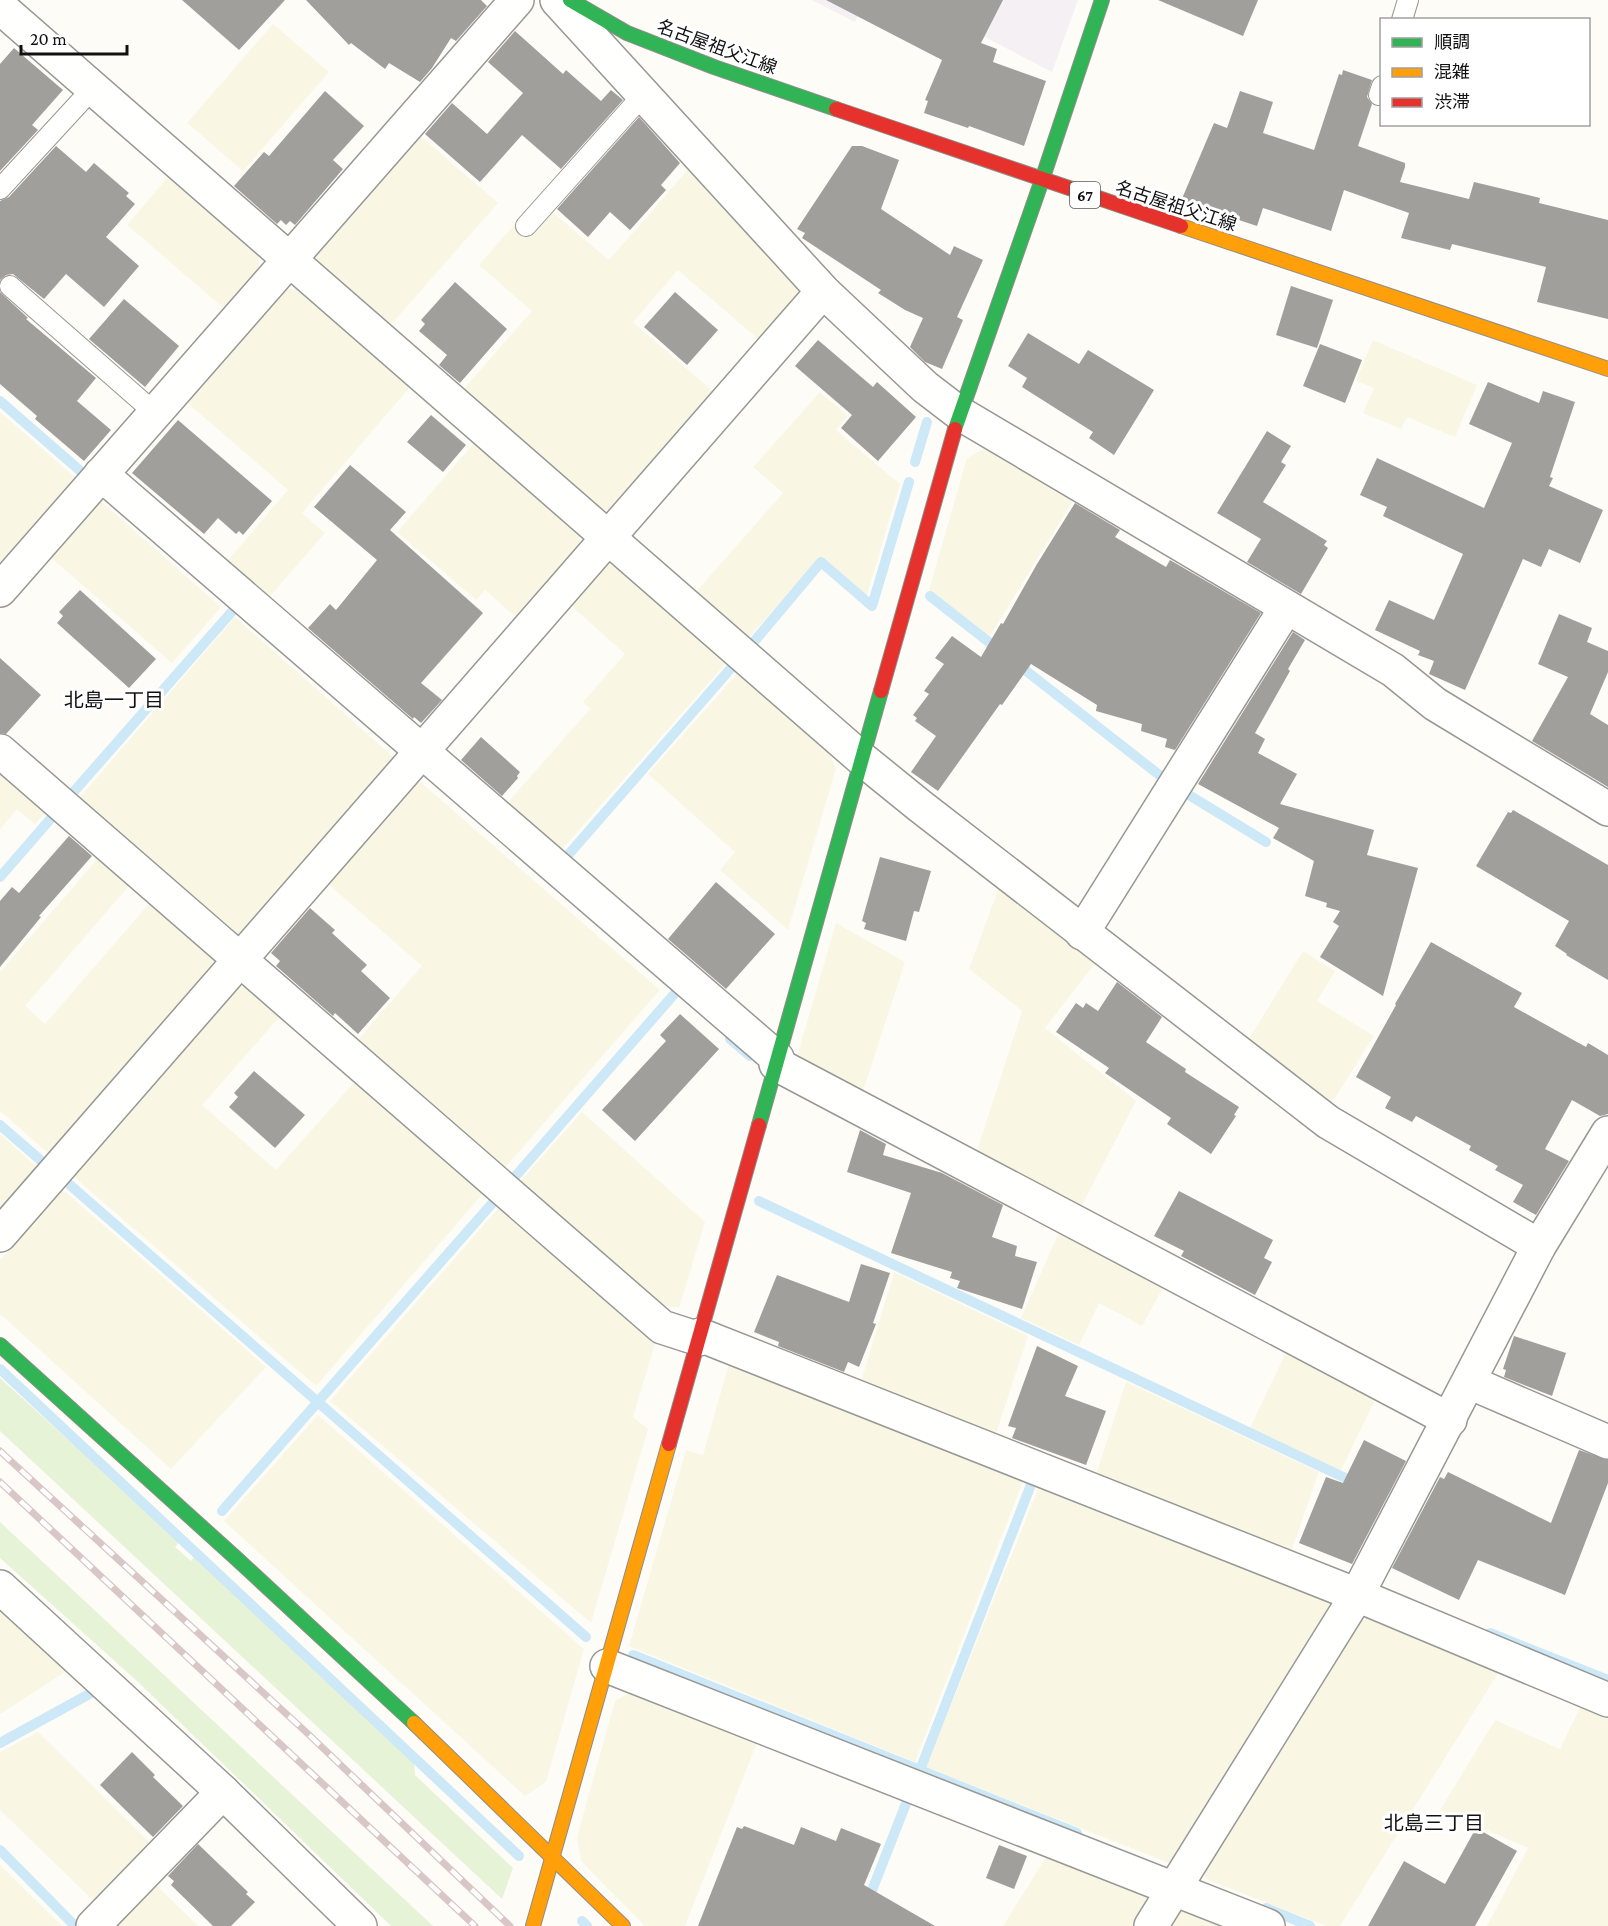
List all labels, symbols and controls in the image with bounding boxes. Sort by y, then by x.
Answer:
street label: 名古屋祖父江線 [654,16,780,78]
scale bar [21,18,128,56]
legend [1380,18,1590,126]
text: 20 m [30,29,67,49]
text: 順調 [1434,32,1470,52]
text: 混雑 [1434,62,1470,82]
text: 渋滞 [1434,92,1470,112]
street label: 名古屋祖父江線 [1113,177,1239,235]
road number: 67 [1070,182,1100,208]
district label: 北島一丁目 [64,689,164,711]
district label: 北島三丁目 [1384,1812,1484,1834]

